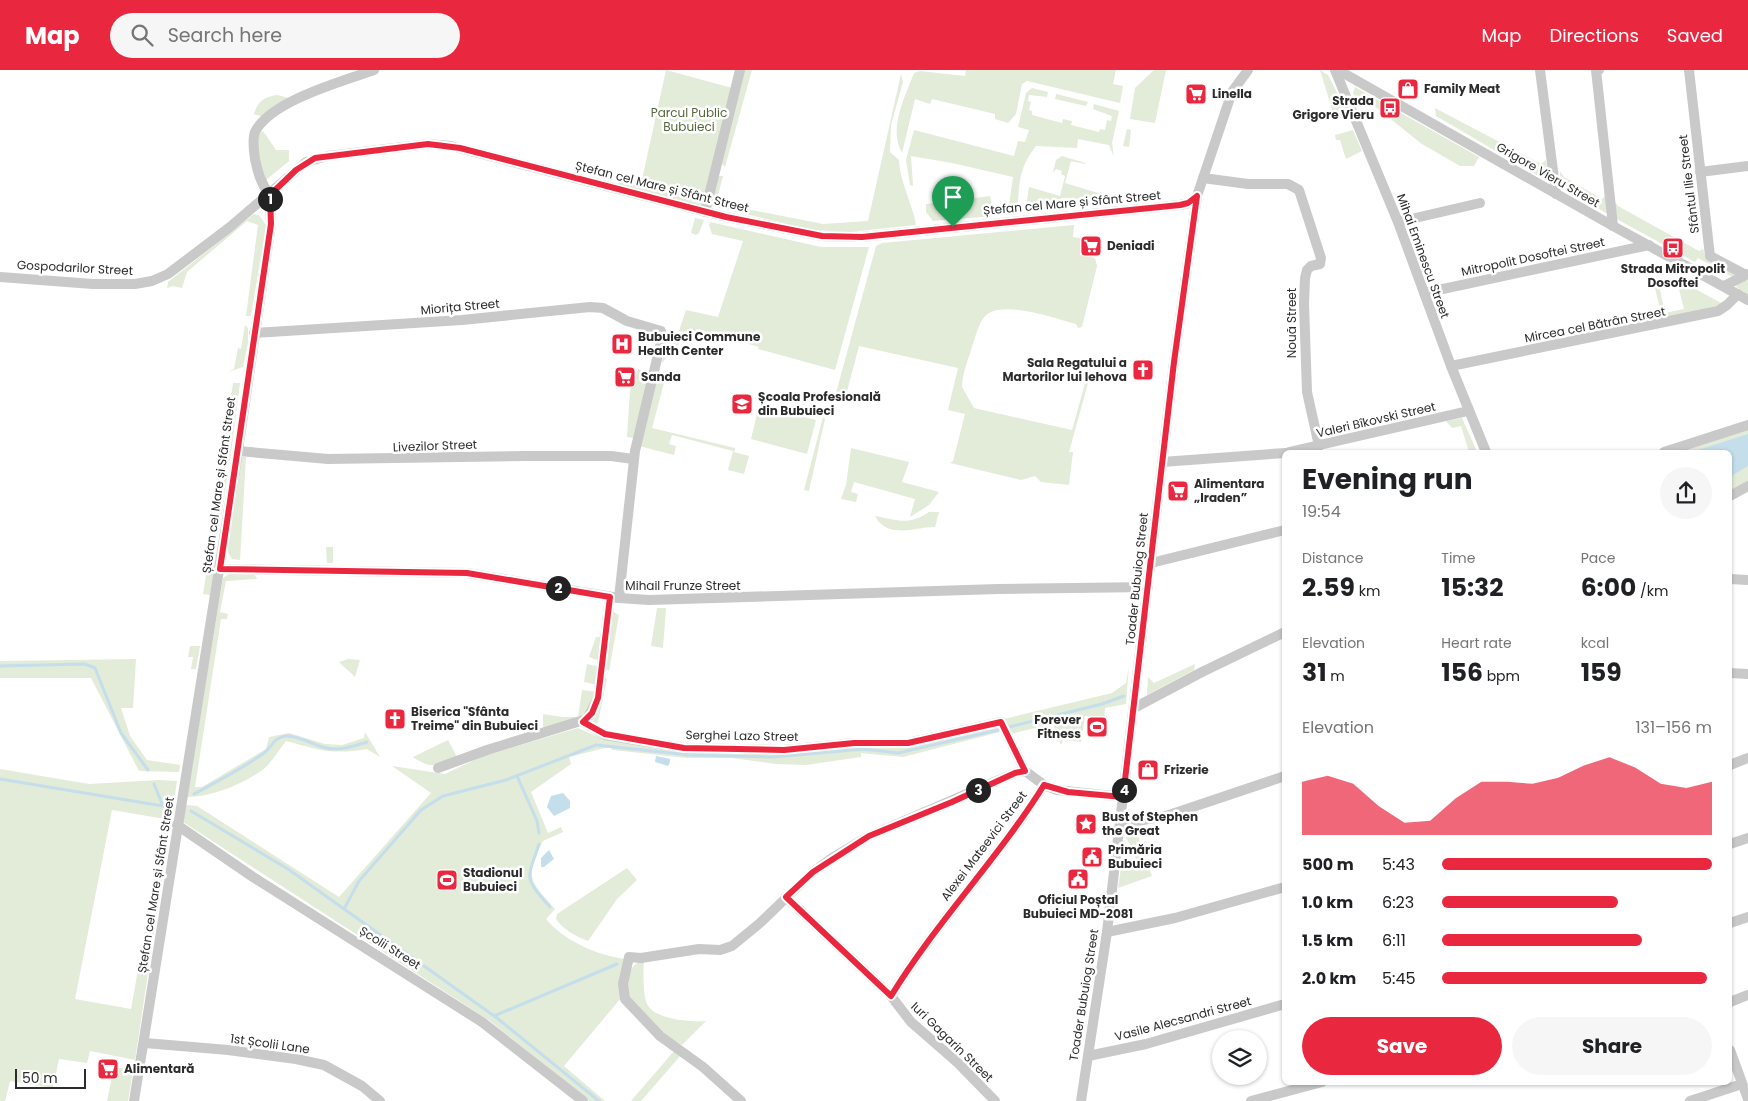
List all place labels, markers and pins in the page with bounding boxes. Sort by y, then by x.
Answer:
shop icon: Family Meat [1396,77,1420,101]
place label: Family Meat [1424,80,1500,97]
supermarket icon: Linella [1184,82,1208,106]
place label: Linella [1212,85,1252,102]
place label: Strada Grigore Vieru [1292,92,1374,123]
bus stop icon: Strada Grigore Vieru [1378,96,1402,120]
pin [932,176,974,227]
pin: 1 [258,186,282,212]
supermarket icon: Deniadi [1079,234,1103,258]
bus stop icon: Strada Mitropolit Dosoftei [1661,236,1685,260]
place label: Deniadi [1107,237,1155,254]
place label: Strada Mitropolit Dosoftei [1621,260,1725,291]
place label: Bubuieci Commune Health Center [638,328,761,359]
hospital icon: Bubuieci Commune Health Center [610,332,634,356]
place label: Sala Regatului a Martorilor lui Iehova [1003,354,1127,385]
church icon: Sala Regatului a Martorilor lui Iehova [1131,358,1155,382]
supermarket icon: Sanda [613,365,637,389]
place label: Sanda [641,368,681,385]
place label: Școala Profesională din Bubuieci [758,388,881,419]
school or university icon: Școala Profesională din Bubuieci [730,392,754,416]
place label: Alimentara „Iraden” [1194,475,1264,506]
supermarket icon: Alimentara „Iraden” [1166,479,1190,503]
pin: 2 [546,576,570,600]
place label: Biserica "Sfânta Treime" din Bubuieci [411,703,538,734]
church icon: Biserica "Sfânta Treime" din Bubuieci [383,707,407,731]
place label: Forever Fitness [1034,711,1081,742]
sports icon: Forever Fitness [1085,715,1109,739]
shop icon: Frizerie [1136,758,1160,782]
place label: Frizerie [1164,761,1209,778]
pin: 3 [966,778,990,802]
pin: 4 [1112,778,1136,802]
place label: Bust of Stephen the Great [1102,808,1198,839]
place icon: Bust of Stephen the Great [1074,812,1098,836]
place label: Primăria Bubuieci [1108,841,1162,872]
public building icon: Primăria Bubuieci [1080,845,1104,869]
place label: Stadionul Bubuieci [463,864,522,895]
public building icon: Oficiul Poștal Bubuieci MD-2081 [1066,867,1090,891]
sports icon: Stadionul Bubuieci [435,868,459,892]
place label: Oficiul Poștal Bubuieci MD-2081 [1023,891,1133,922]
supermarket icon: Alimentară [96,1057,120,1081]
place label: Alimentară [124,1060,194,1077]

